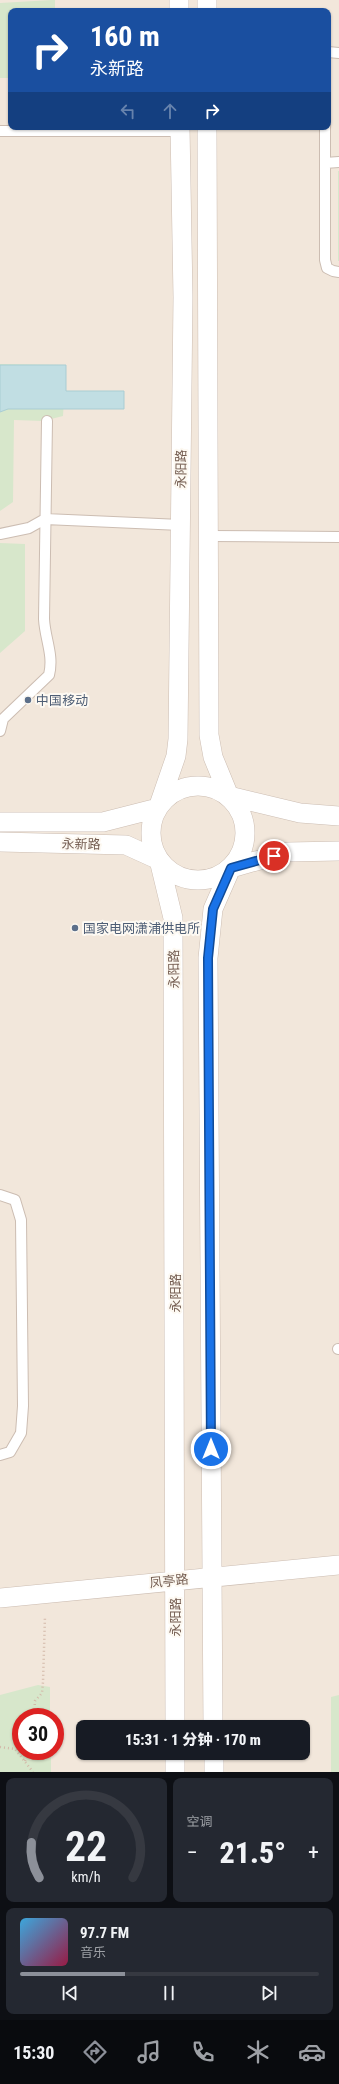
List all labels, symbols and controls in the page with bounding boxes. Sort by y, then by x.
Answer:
text: 160 m [90,20,160,53]
icon: right [24,24,76,76]
text: 永新路 [90,58,144,79]
icon: left [117,100,139,122]
icon: ahead [159,100,181,122]
icon: right [201,100,223,122]
street label: 永阳路 [173,449,189,489]
place label: 中国移动 [36,693,88,708]
marker: 中国移动 [23,695,33,705]
street label: 永新路 [61,836,101,852]
pin [257,839,291,873]
icon: arrive [263,845,285,867]
place label: 国家电网潇浦供电所 [83,921,200,936]
marker: 国家电网潇浦供电所 [70,923,80,933]
street label: 永阳路 [166,949,182,989]
street label: 永阳路 [168,1273,183,1313]
position arrow [190,1428,232,1470]
street label: 凤亭路 [149,1572,189,1590]
street label: 永阳路 [168,1597,183,1637]
speed limit sign: 30 [12,1708,64,1760]
text: 15:31 · 1 分钟 · 170 m [125,1731,261,1749]
text: 空调 [187,1814,213,1829]
text: 22 [65,1822,107,1871]
text: 21.5° [220,1835,286,1870]
text: − [187,1840,198,1865]
text: + [308,1840,319,1865]
text: km/h [72,1869,101,1885]
text: 97.7 FM [80,1924,129,1942]
text: 音乐 [80,1945,106,1960]
icon: previous [59,1982,81,2004]
icon: pause [158,1982,180,2004]
icon: next [258,1982,280,2004]
icon: directions [81,2038,109,2066]
icon: music [135,2038,163,2066]
icon: phone [189,2038,217,2066]
icon: climate [244,2038,272,2066]
icon: car [298,2038,326,2066]
text: 15:30 [13,2042,54,2063]

